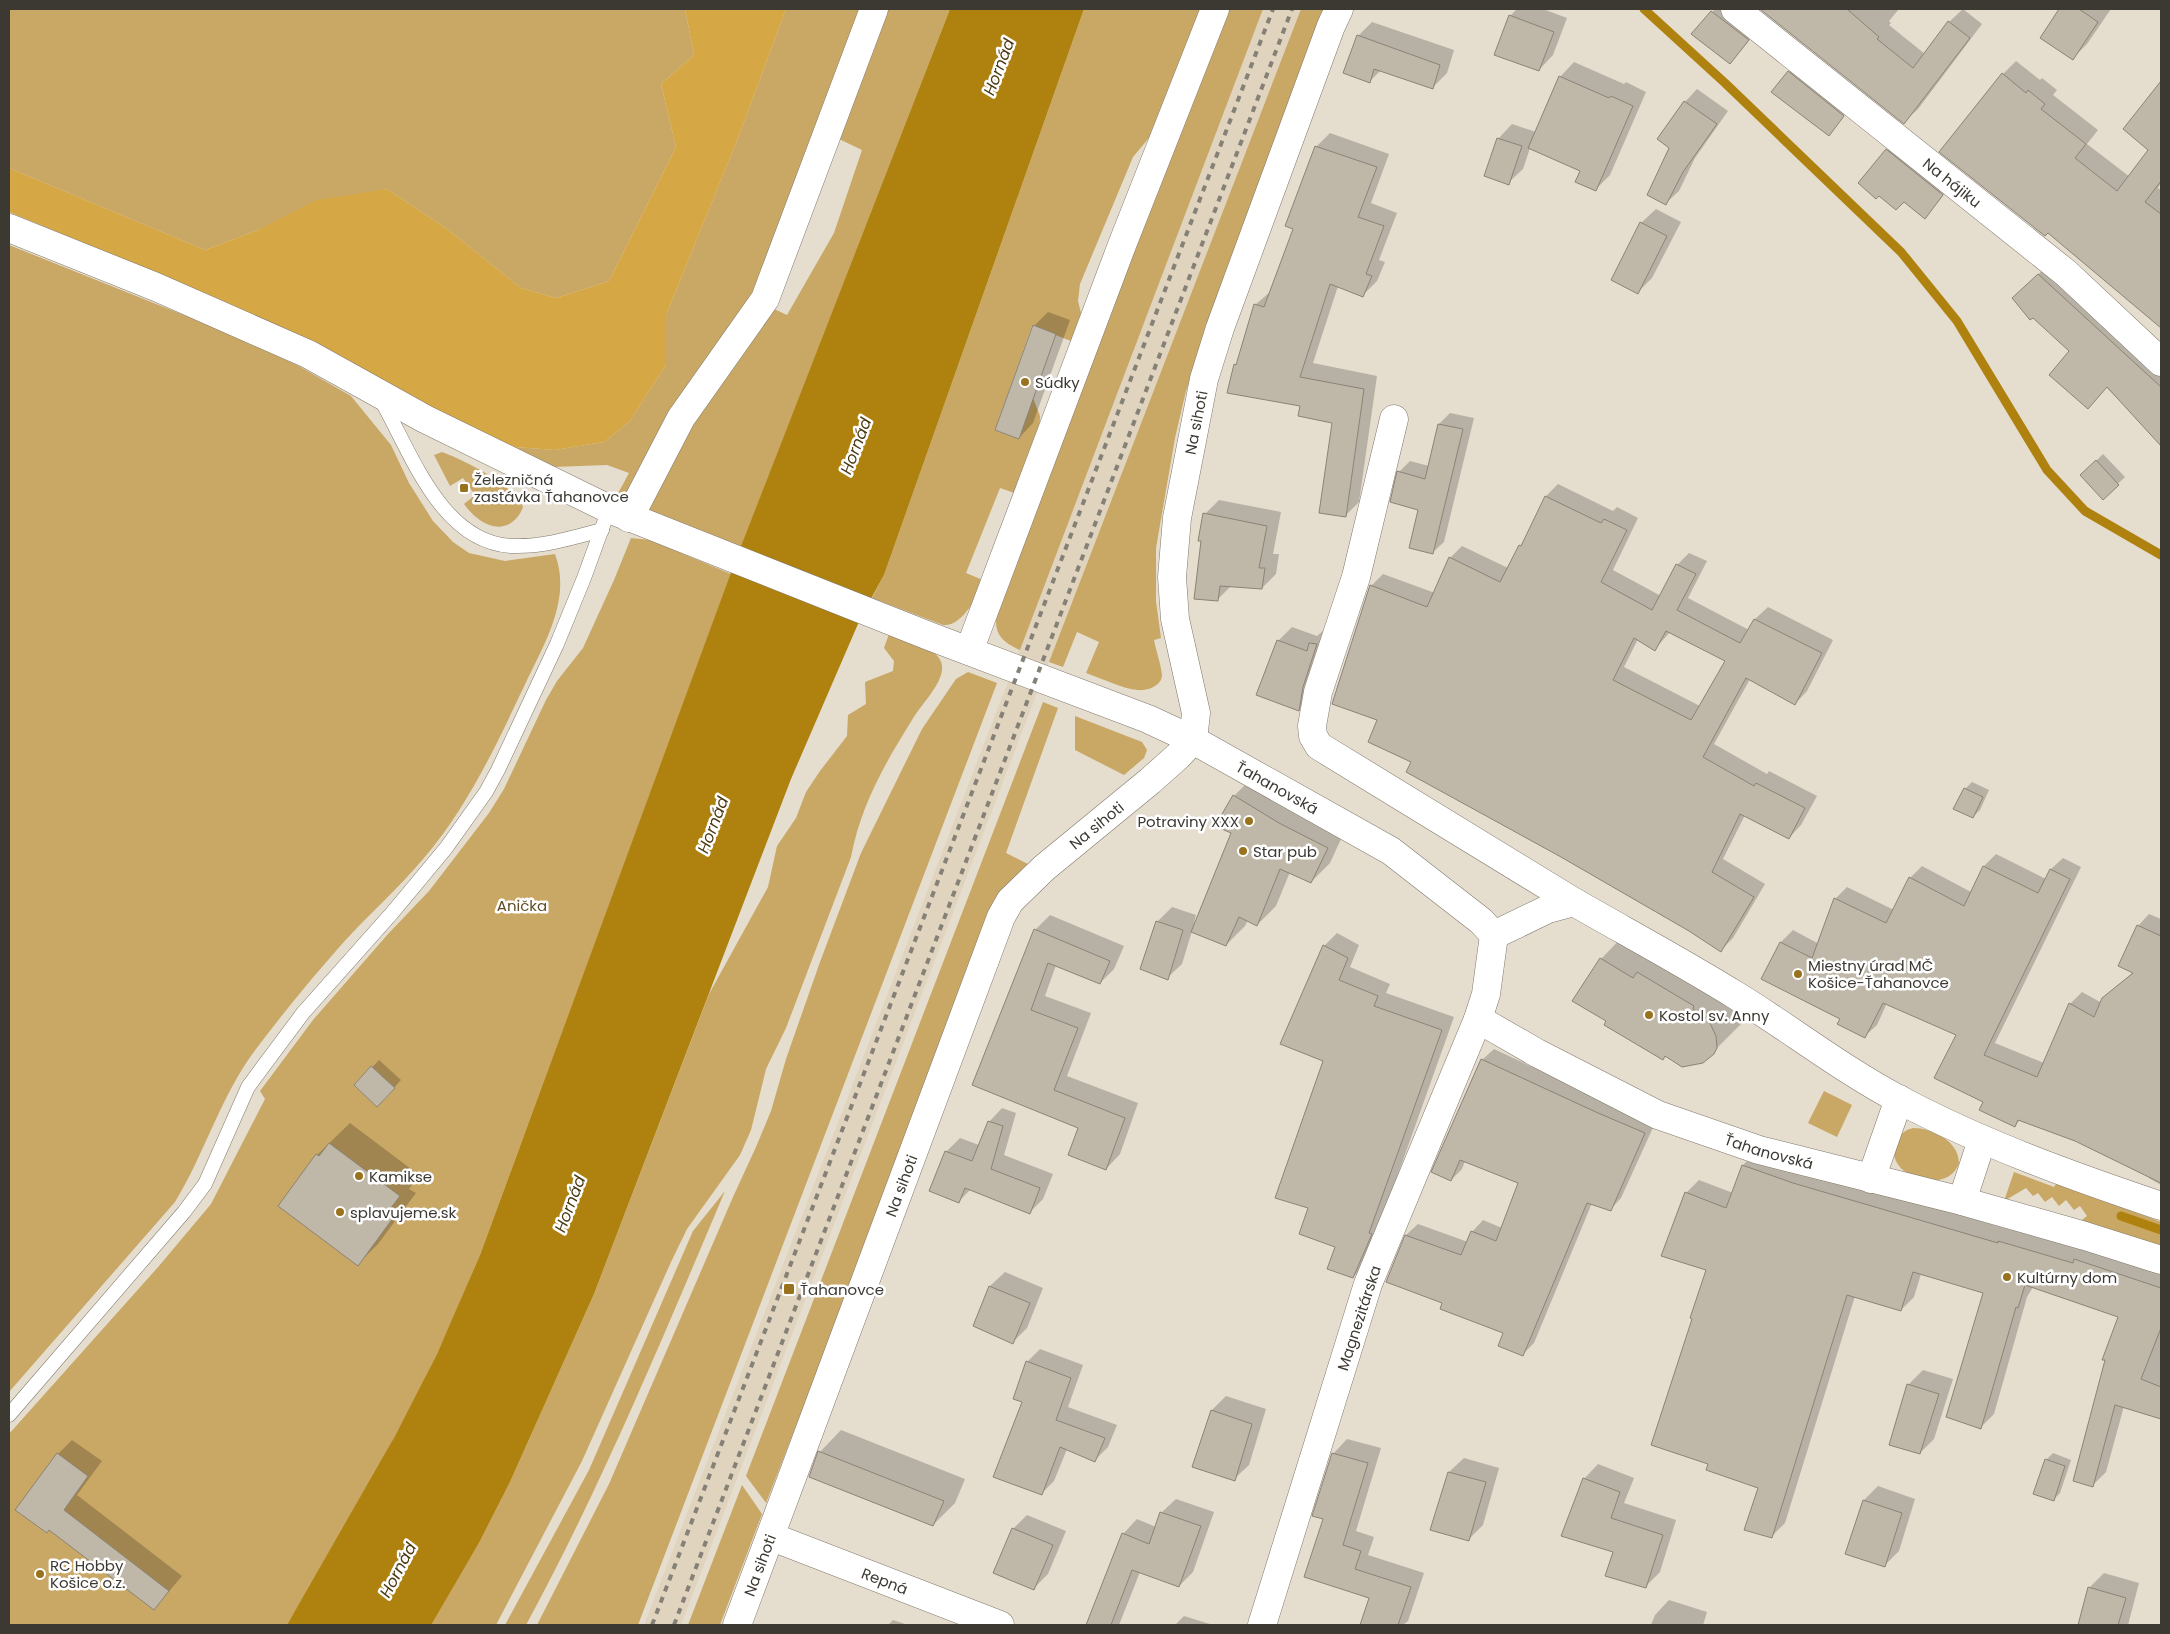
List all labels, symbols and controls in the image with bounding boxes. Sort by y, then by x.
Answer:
water label: Hornád [978,35,1020,99]
street label: Na hájiku [1919,153,1986,212]
place label: Súdky [1035,372,1080,393]
marker: Súdky [1019,376,1031,388]
street label: Na sihoti [1179,389,1212,456]
water label: Hornád [835,414,877,478]
place label: Železničná zastávka Ťahanovce [474,469,629,507]
marker: Železničná zastávka Ťahanovce [458,482,470,494]
street label: Ťahanovská [1232,756,1322,819]
water label: Hornád [692,793,734,857]
street label: Na sihoti [1065,796,1128,854]
place label: Potraviny XXX [1137,811,1239,832]
marker: Potraviny XXX [1243,815,1255,827]
place label: Star pub [1253,841,1317,862]
marker: Star pub [1237,845,1249,857]
park label: Anička [497,895,547,916]
place label: Miestny úrad MČ Košice-Ťahanovce [1808,955,1949,993]
marker: Miestny úrad MČ Košice-Ťahanovce [1792,968,1804,980]
place label: Kostol sv. Anny [1659,1005,1770,1026]
marker: Kostol sv. Anny [1643,1009,1655,1021]
street label: Ťahanovská [1722,1128,1816,1174]
street label: Na sihoti [880,1152,922,1220]
place label: Kamikse [369,1166,432,1187]
marker: Kamikse [353,1170,365,1182]
water label: Hornád [549,1172,591,1236]
place label: splavujeme.sk [350,1202,457,1223]
marker: splavujeme.sk [334,1206,346,1218]
street label: Magnezitárska [1332,1263,1386,1373]
place label: Kultúrny dom [2017,1267,2117,1288]
marker: Kultúrny dom [2001,1271,2013,1283]
place label: Ťahanovce [800,1279,884,1300]
marker: Ťahanovce [782,1282,796,1296]
street label: Na sihoti [738,1531,780,1599]
water label: Hornád [374,1538,422,1602]
place label: RC Hobby Košice o.z. [50,1555,125,1593]
street label: Repná [859,1562,911,1599]
marker: RC Hobby Košice o.z. [34,1568,46,1580]

